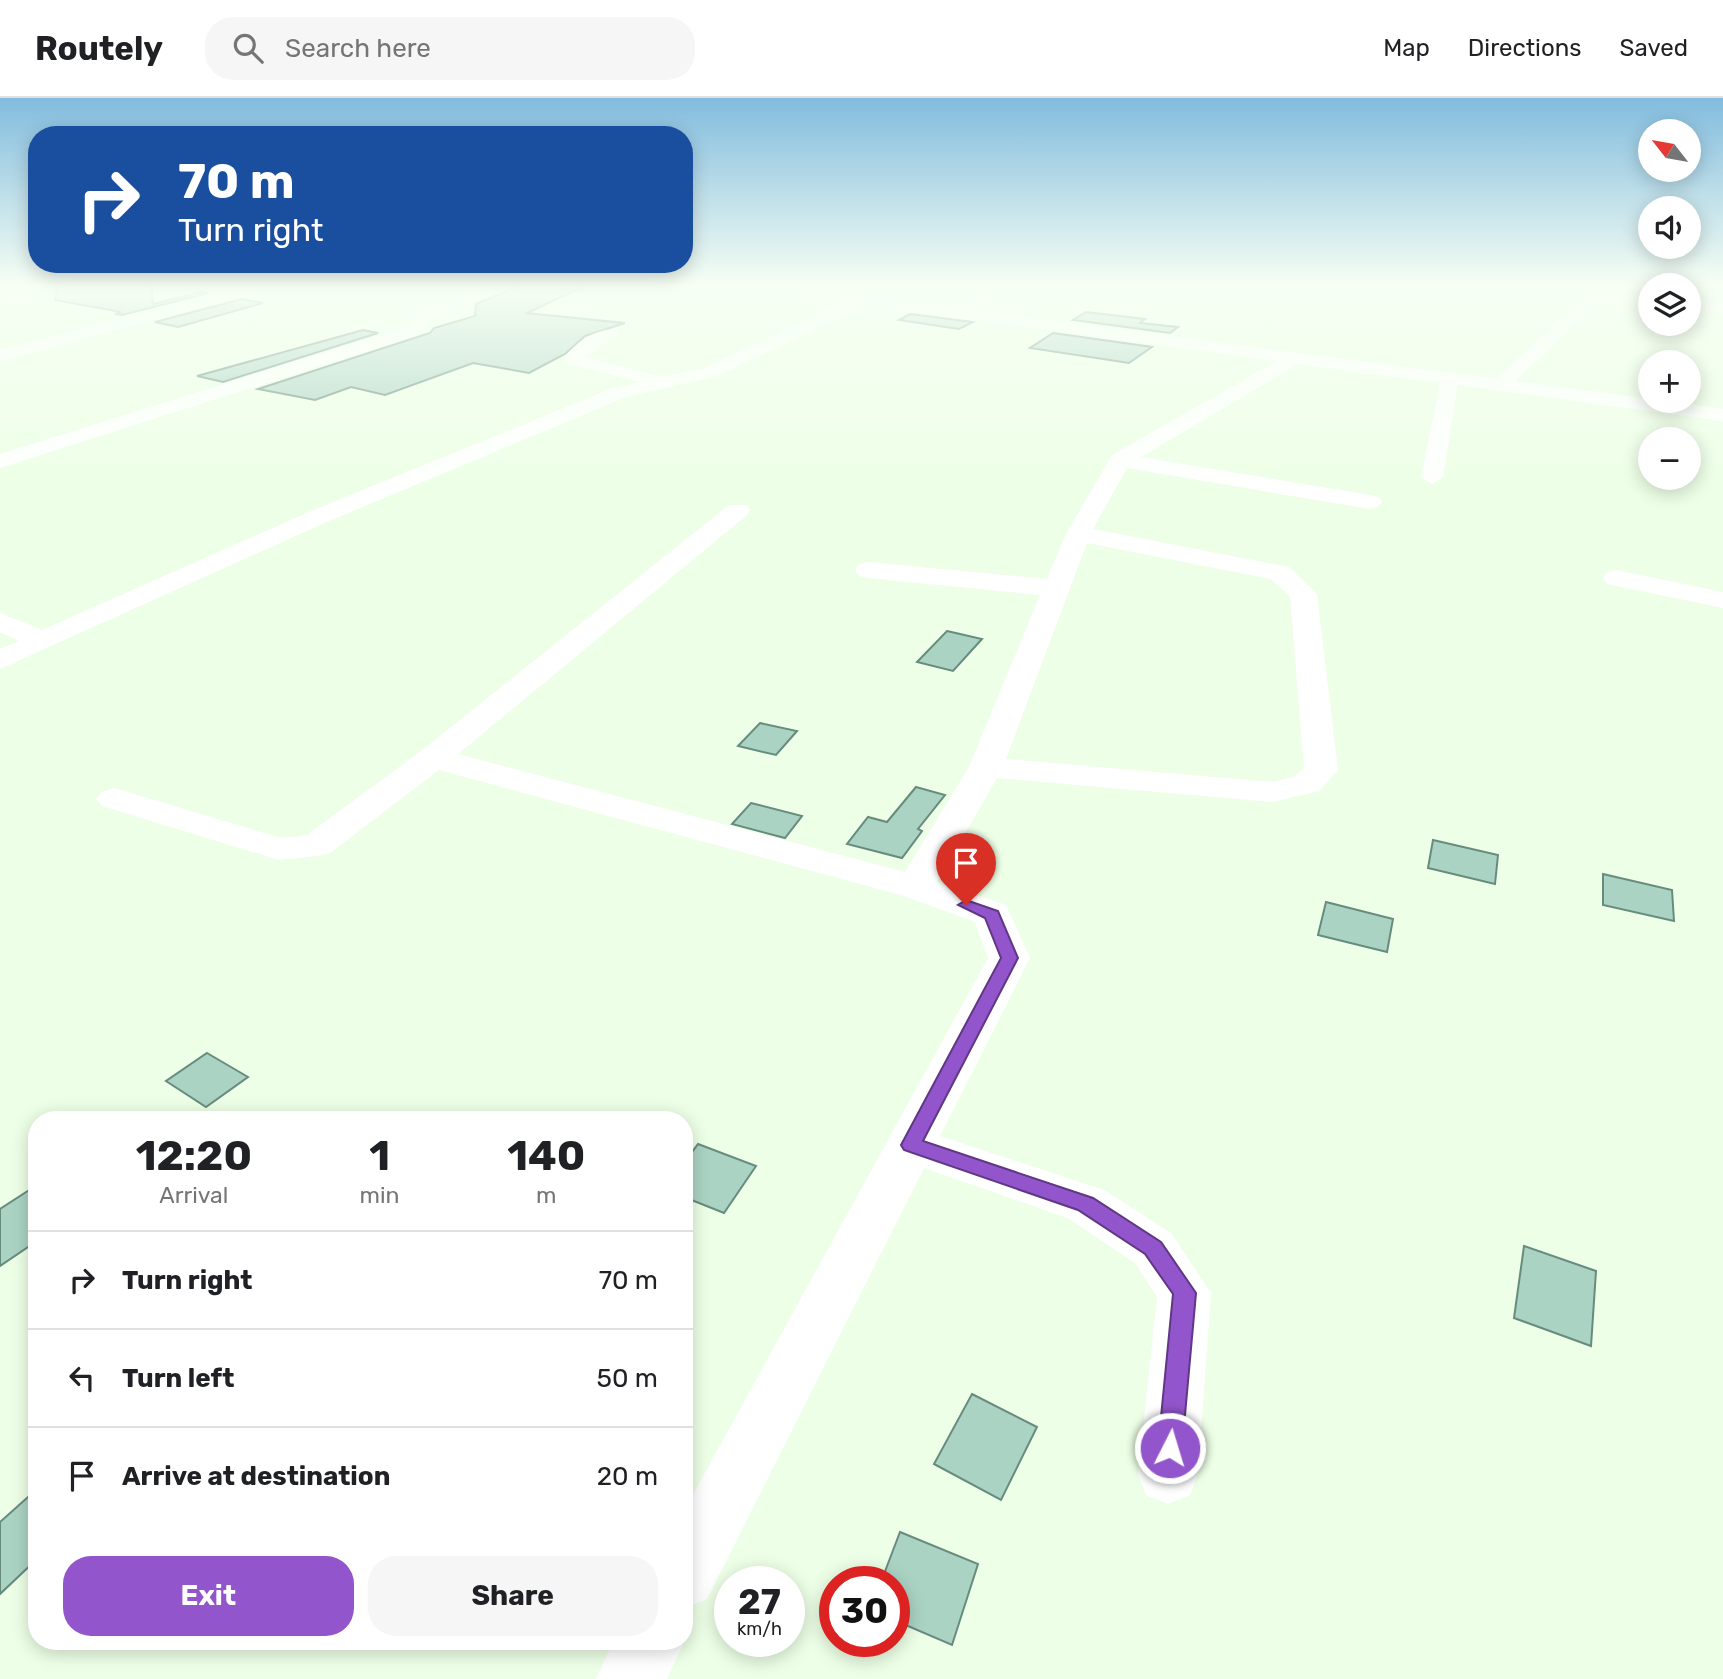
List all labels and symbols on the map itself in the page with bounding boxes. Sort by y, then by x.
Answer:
north arrow [1638,119,1701,182]
pin [936,833,996,905]
position arrow [1133,1411,1207,1485]
speed limit sign: 30 [819,1566,910,1657]

